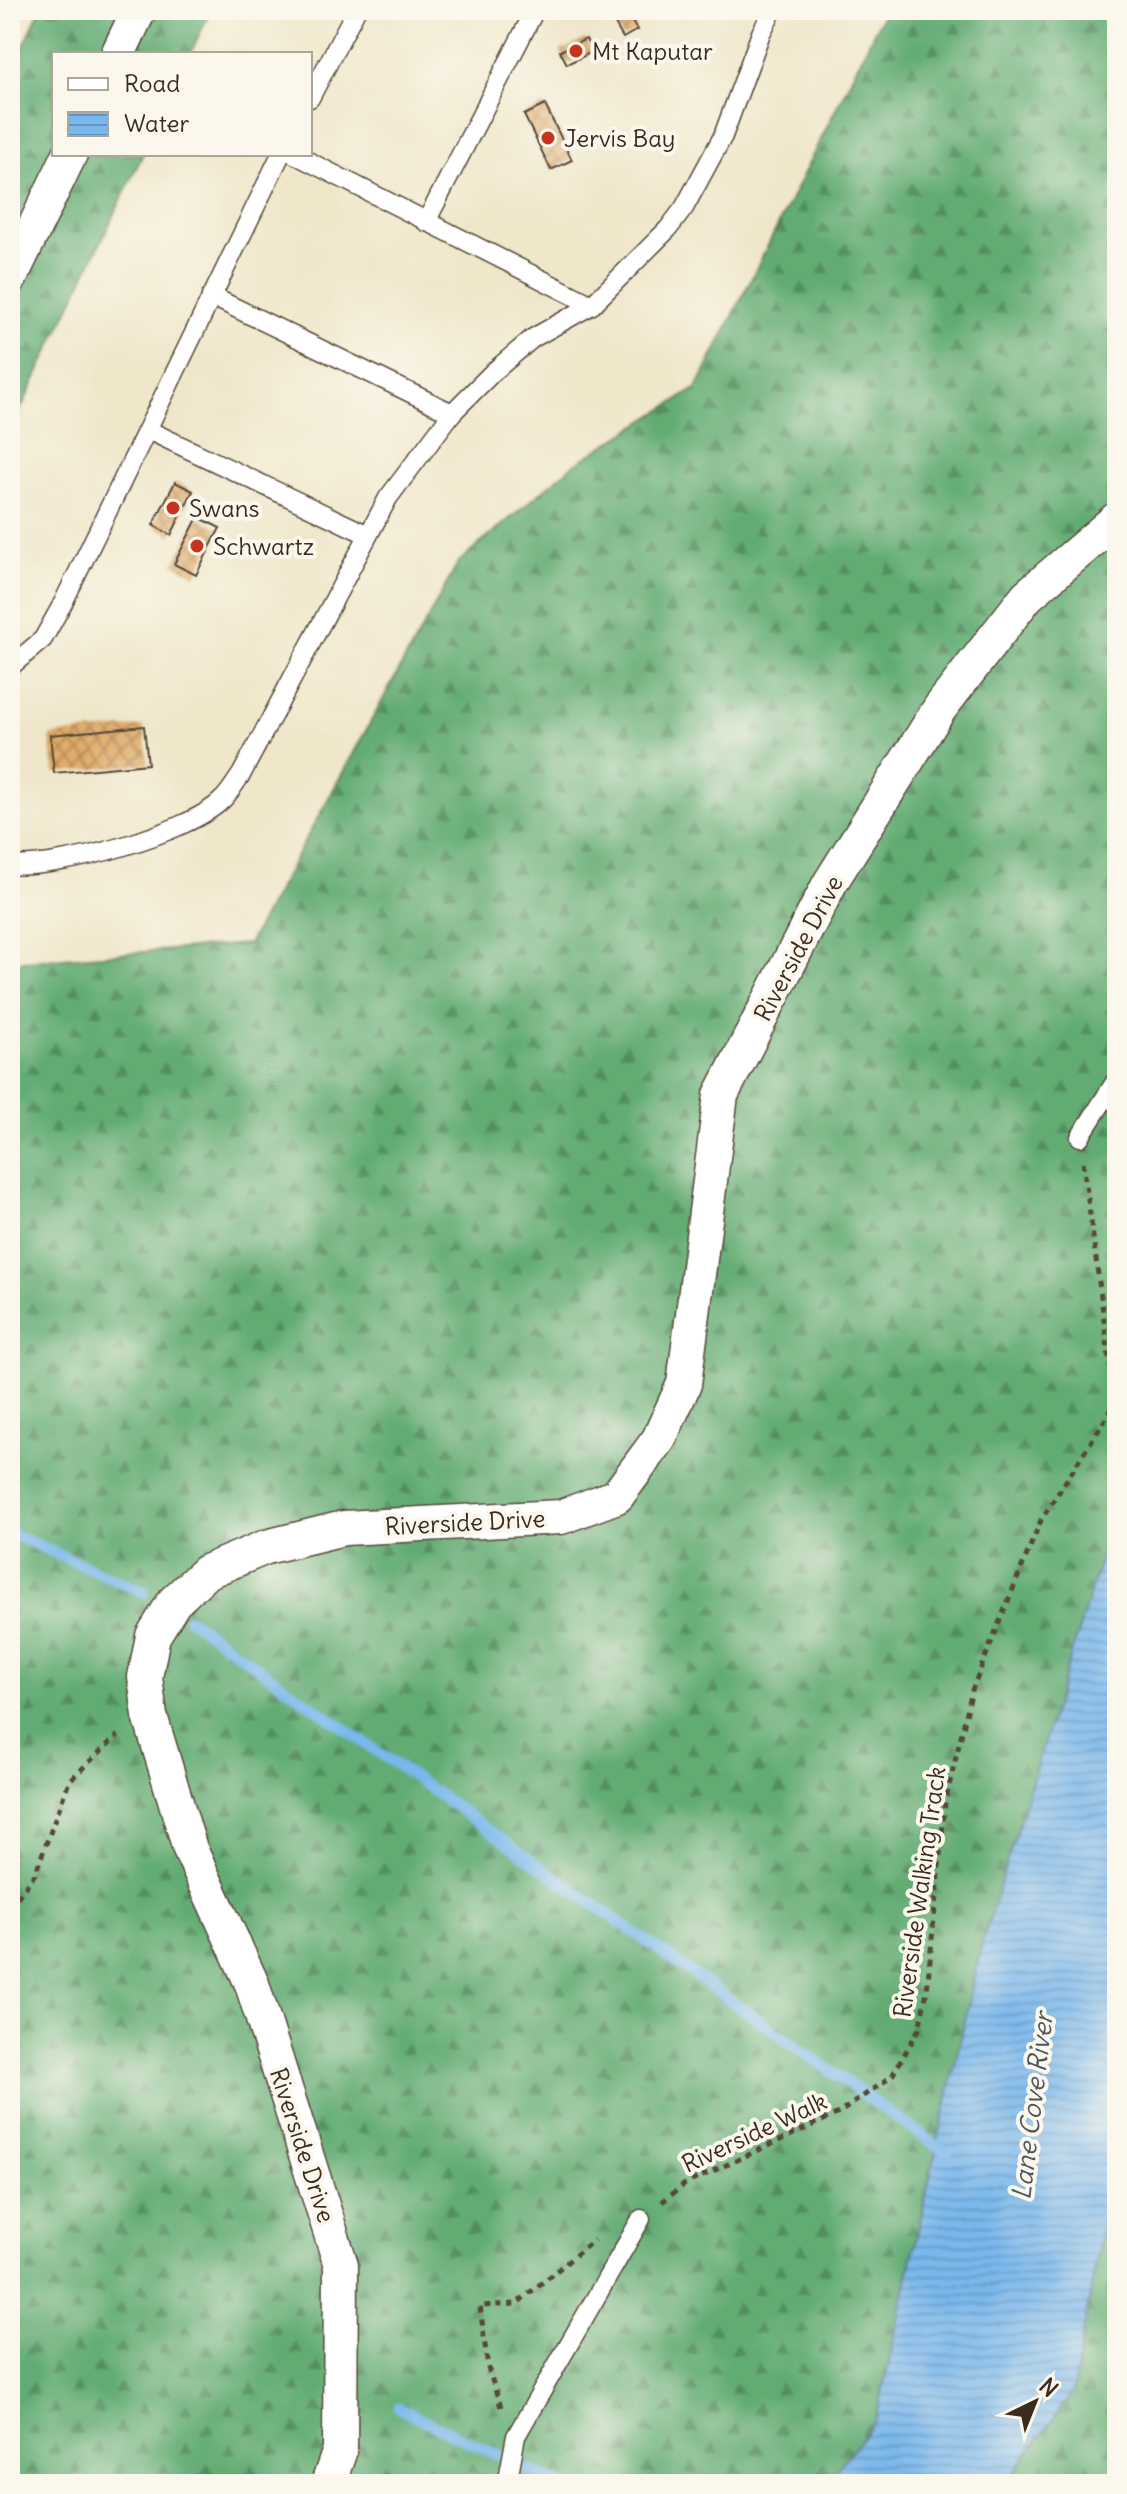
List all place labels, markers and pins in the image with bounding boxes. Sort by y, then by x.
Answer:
place label: Mt Kaputar [592,36,713,66]
marker: Mt Kaputar [567,42,585,60]
place label: Jervis Bay [564,123,676,153]
marker: Jervis Bay [539,129,557,147]
place label: Swans [189,493,259,523]
marker: Swans [164,499,182,517]
place label: Schwartz [213,531,314,561]
marker: Schwartz [188,537,206,555]

